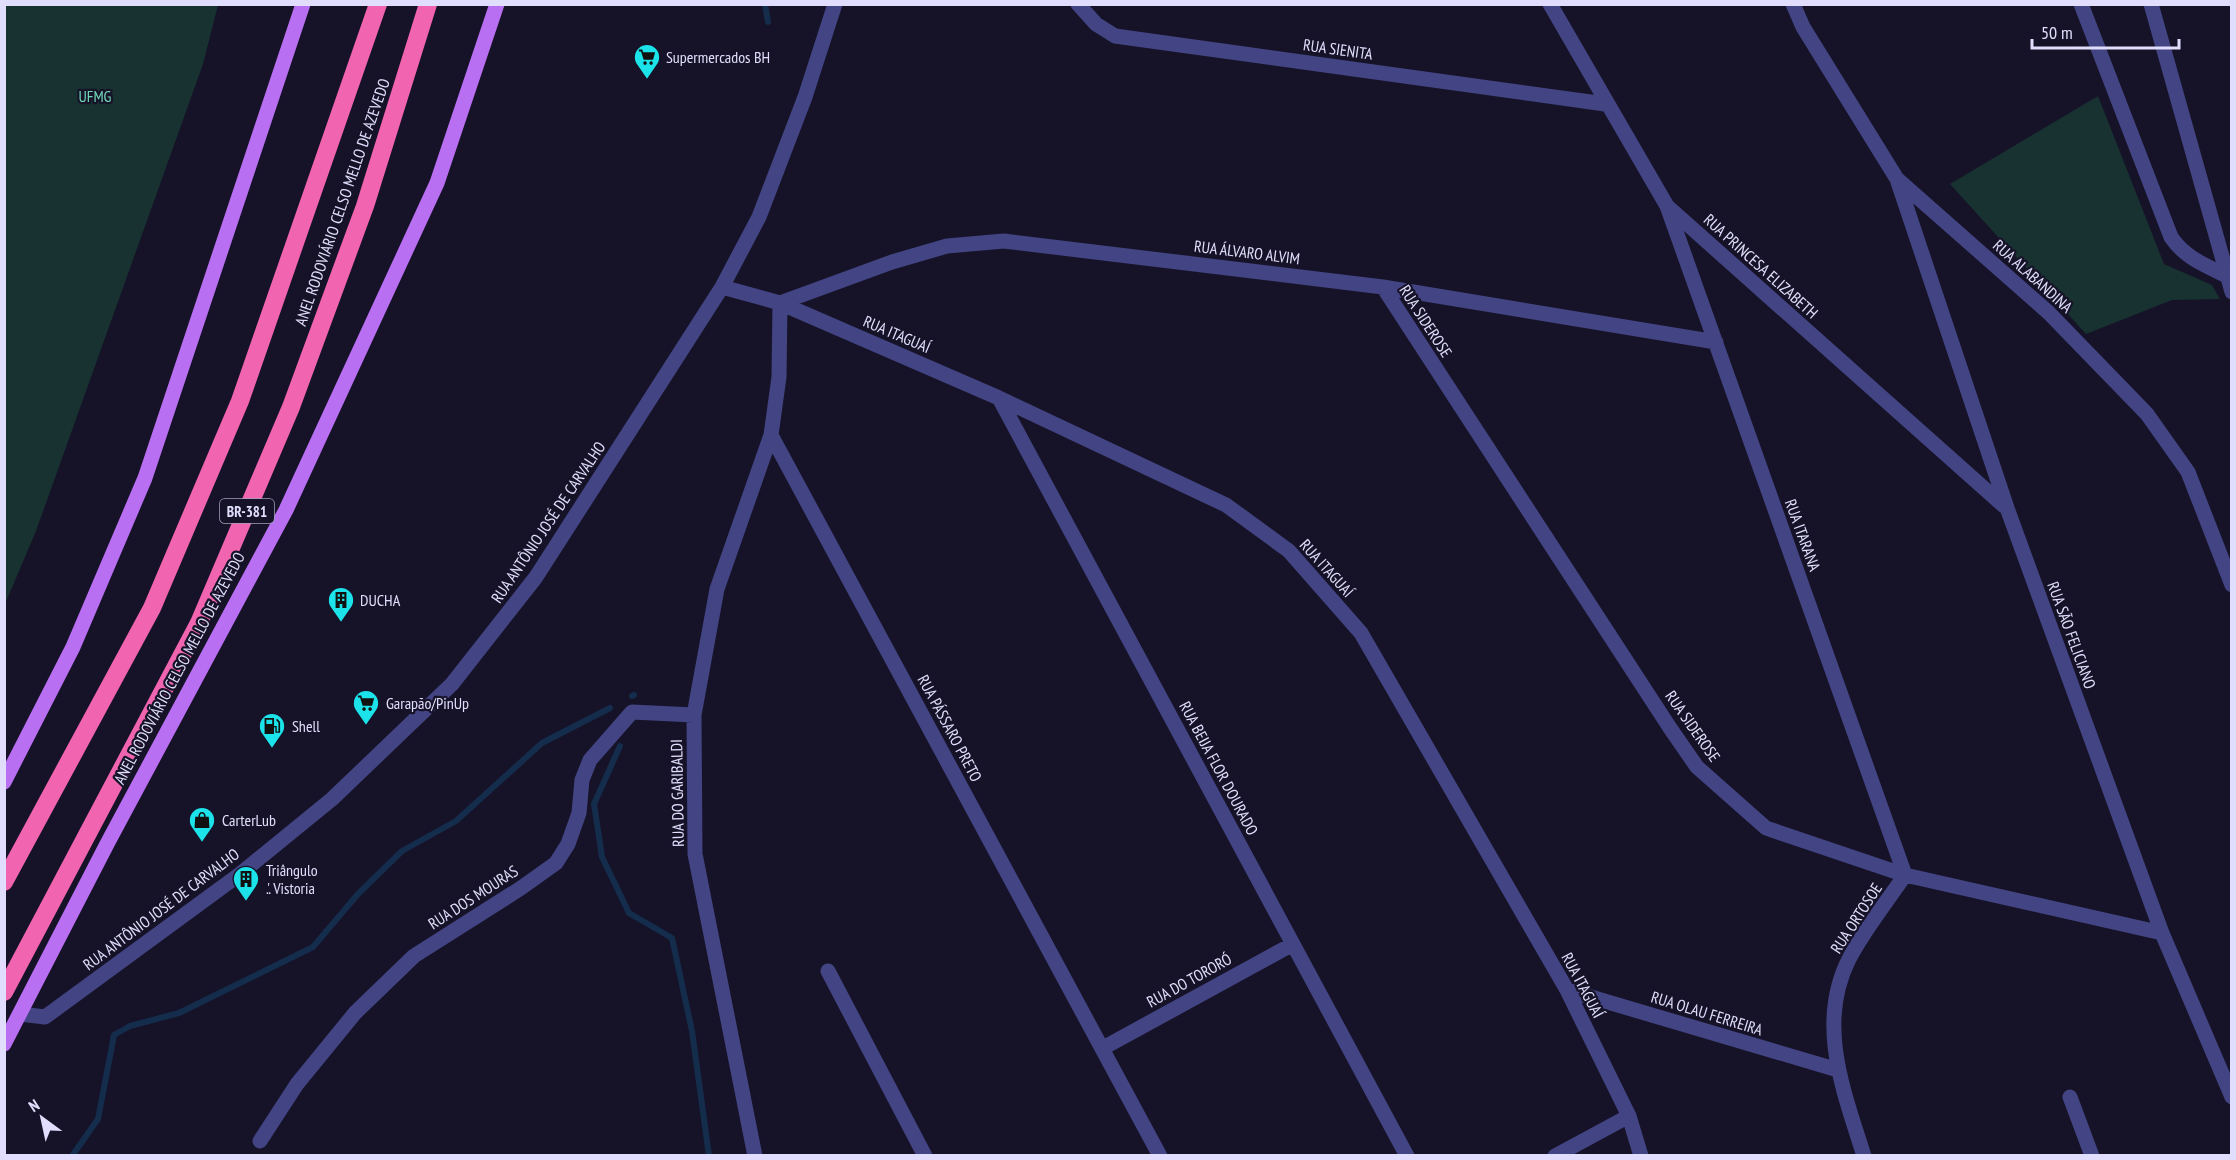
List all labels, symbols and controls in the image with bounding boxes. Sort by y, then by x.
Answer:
scale bar [2032,12,2179,50]
text: 50 m [2041,21,2073,44]
street label: RUA SIENITA [1302,34,1375,64]
supermarket icon: Supermercados BH [632,42,662,80]
place label: Supermercados BH [666,47,770,67]
street label: ANEL RODOVIÁRIO CELSO MELLO DE AZEVEDO [290,76,394,328]
park label: UFMG [78,86,112,106]
street label: RUA PRINCESA ELIZABETH [1700,209,1822,323]
street label: RUA ALABANDINA [1989,235,2077,317]
street label: RUA ÁLVARO ALVIM [1193,236,1301,268]
street label: RUA SIDEROSE [1395,281,1457,361]
street label: RUA ITAGUAÍ [860,311,934,357]
street label: RUA ANTÔNIO JOSÉ DE CARVALHO [486,437,610,606]
street label: RUA ITARANA [1781,496,1825,574]
road number: BR-381 [220,499,274,523]
street label: RUA ITAGUAÍ [1296,535,1358,601]
street label: ANEL RODOVIÁRIO CELSO MELLO DE AZEVEDO [109,548,249,787]
street label: RUA SÃO FELICIANO [2043,579,2101,692]
building icon: DUCHA [326,585,356,623]
place label: DUCHA [360,590,401,610]
street label: RUA PÁSSARO PRETO [913,671,987,785]
street label: RUA SIDEROSE [1661,687,1725,765]
supermarket icon: Garapão/PinUp [351,688,381,726]
place label: Garapão/PinUp [386,693,469,713]
street label: RUA BEIJA FLOR DOURADO [1175,698,1263,839]
fuel station icon: Shell [257,711,287,749]
place label: Shell [292,716,320,736]
street label: RUA DO GARIBALDI [666,739,688,847]
shop icon: CarterLub [187,805,217,843]
place label: CarterLub [222,810,276,830]
street label: RUA ANTÔNIO JOSÉ DE CARVALHO [79,844,243,974]
place label: Triângulo .'. Vistoria [266,860,318,898]
street label: RUA DOS MOURAS [424,861,522,933]
building icon: Triângulo .'. Vistoria [231,864,261,902]
street label: RUA ORTOSOE [1826,879,1886,957]
street label: RUA DO TORORÓ [1143,948,1235,1012]
street label: RUA ITAGUAÍ [1557,949,1609,1021]
street label: RUA OLAU FERREIRA [1649,987,1766,1040]
north arrow [12,1088,72,1148]
text: N [25,1095,43,1116]

